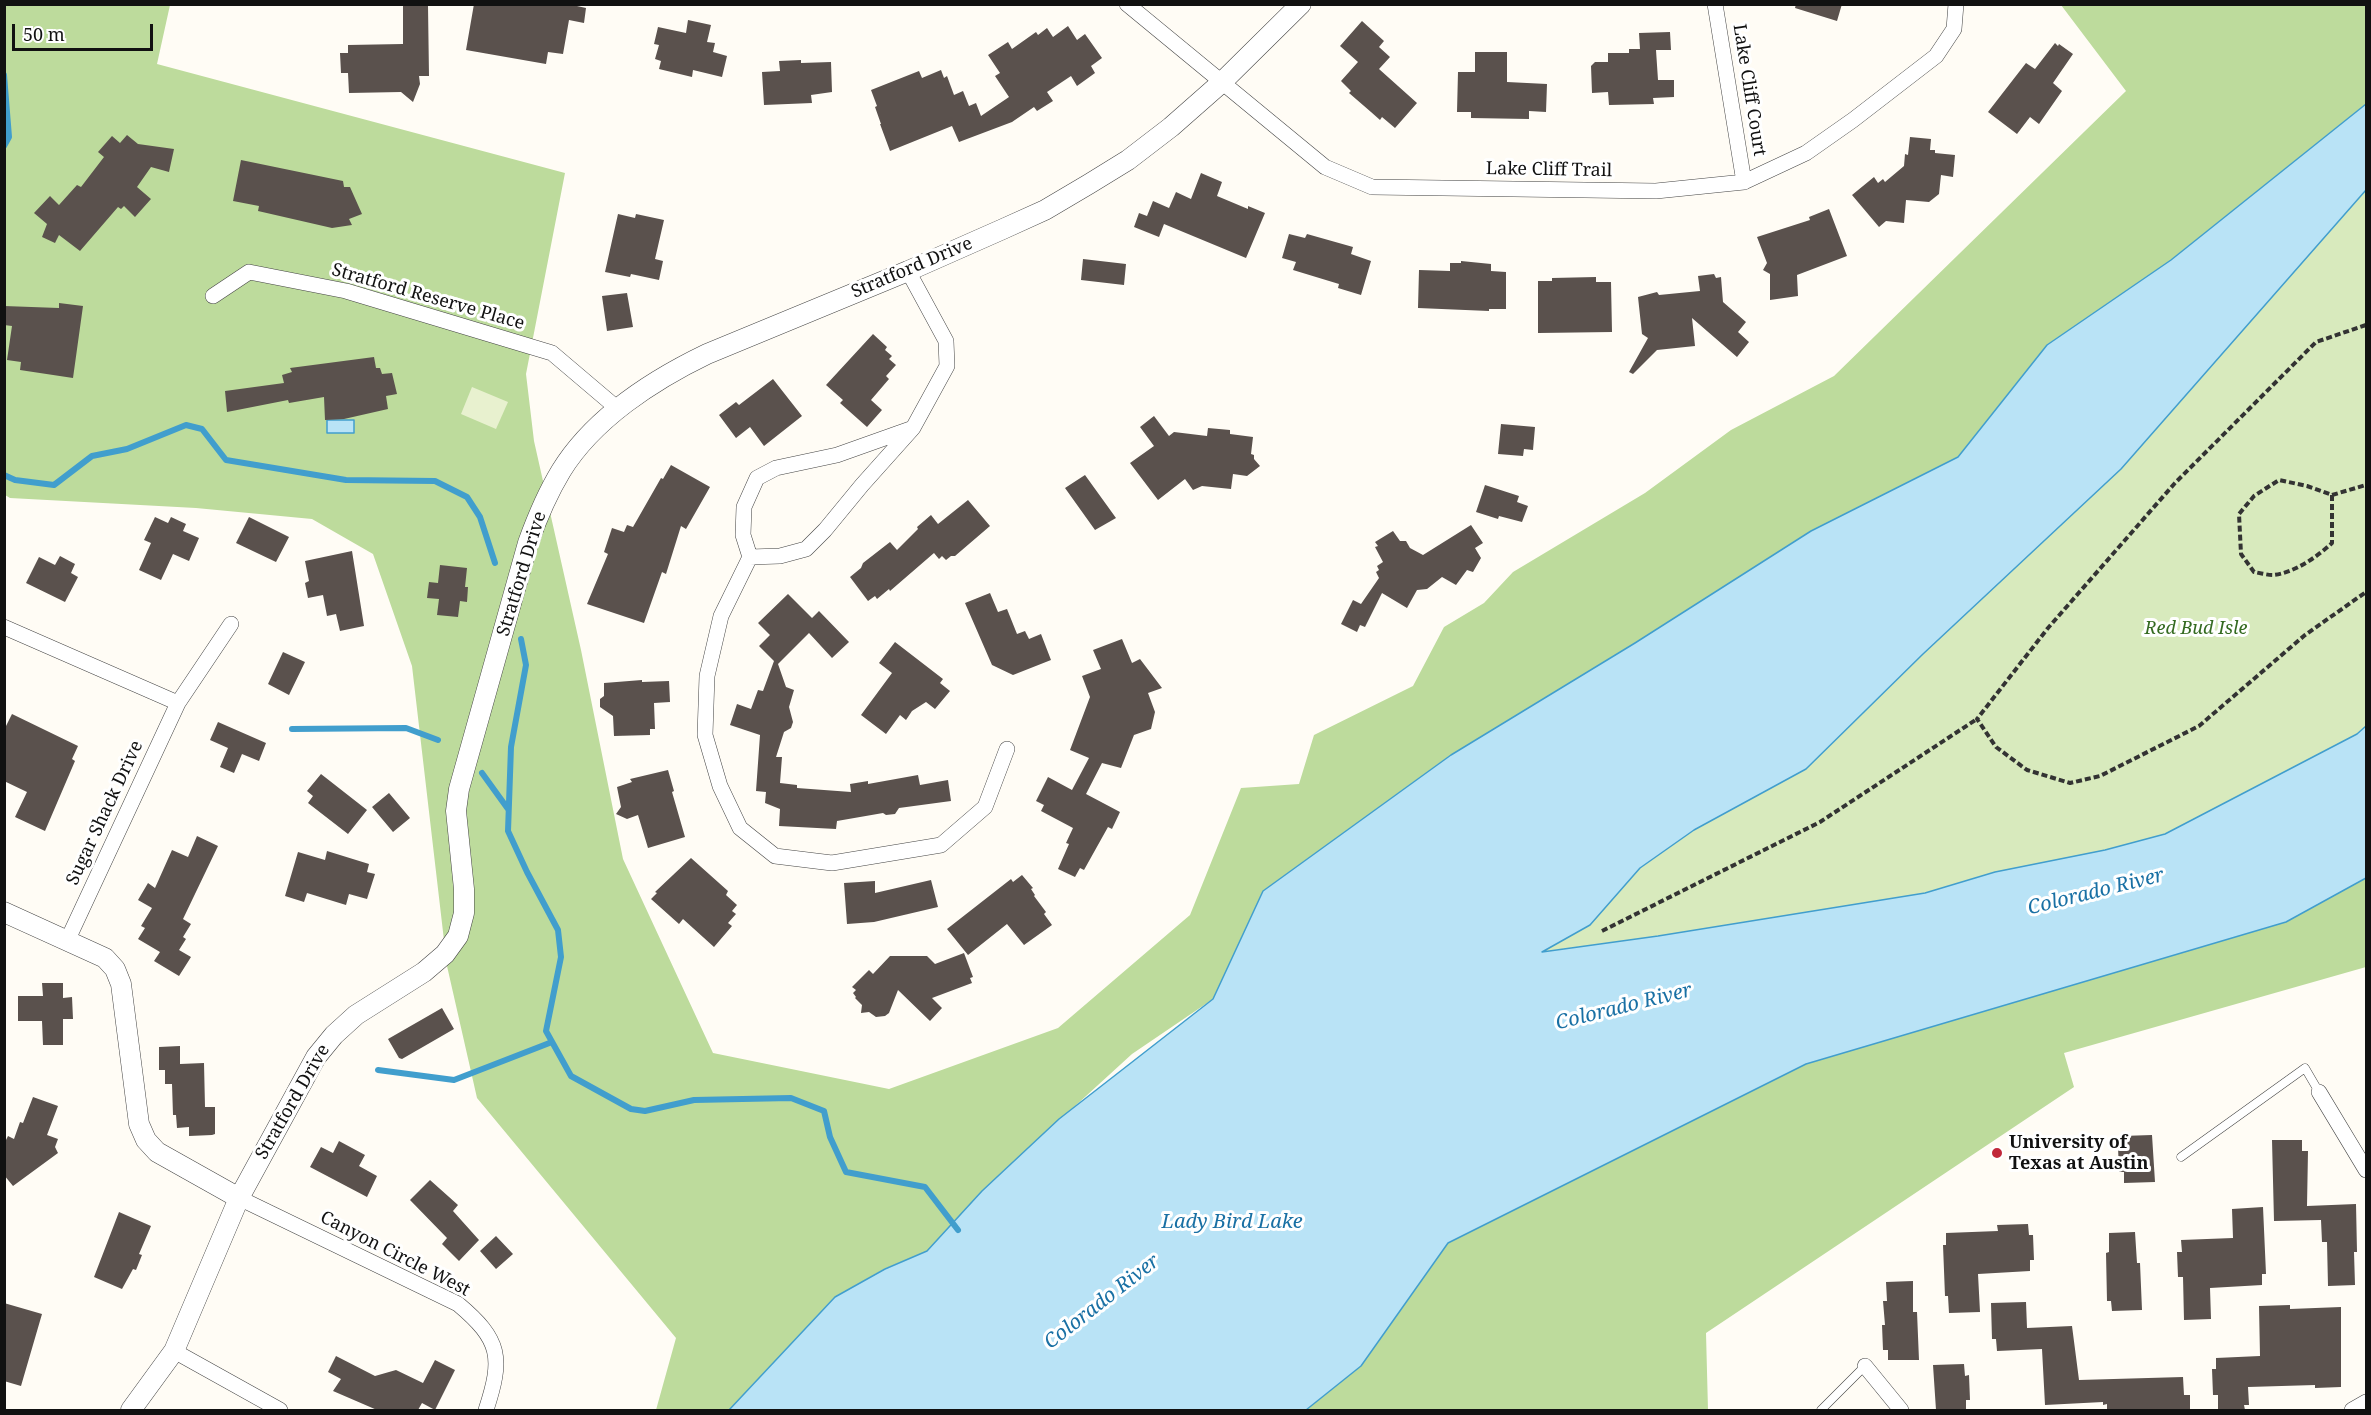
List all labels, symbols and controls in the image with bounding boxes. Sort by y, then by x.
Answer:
scale bar [15,12,156,50]
text: 50 m [23,22,65,46]
street label: Lake Cliff Court [1728,22,1770,158]
street label: Lake Cliff Trail [1486,158,1612,182]
street label: Stratford Drive [848,233,976,303]
street label: Stratford Reserve Place [329,259,527,335]
street label: Stratford Drive [493,509,551,639]
park label: Red Bud Isle [2145,618,2247,640]
street label: Sugar Shack Drive [62,737,148,889]
water label: Colorado River [2025,863,2167,921]
water label: Colorado River [1553,978,1695,1036]
street label: Stratford Drive [251,1041,335,1163]
place label: University of Texas at Austin [2009,1132,2148,1174]
marker: University of Texas at Austin [1990,1146,2004,1160]
street label: Canyon Circle West [317,1207,473,1301]
water label: Lady Bird Lake [1161,1210,1303,1234]
water label: Colorado River [1040,1250,1164,1354]

